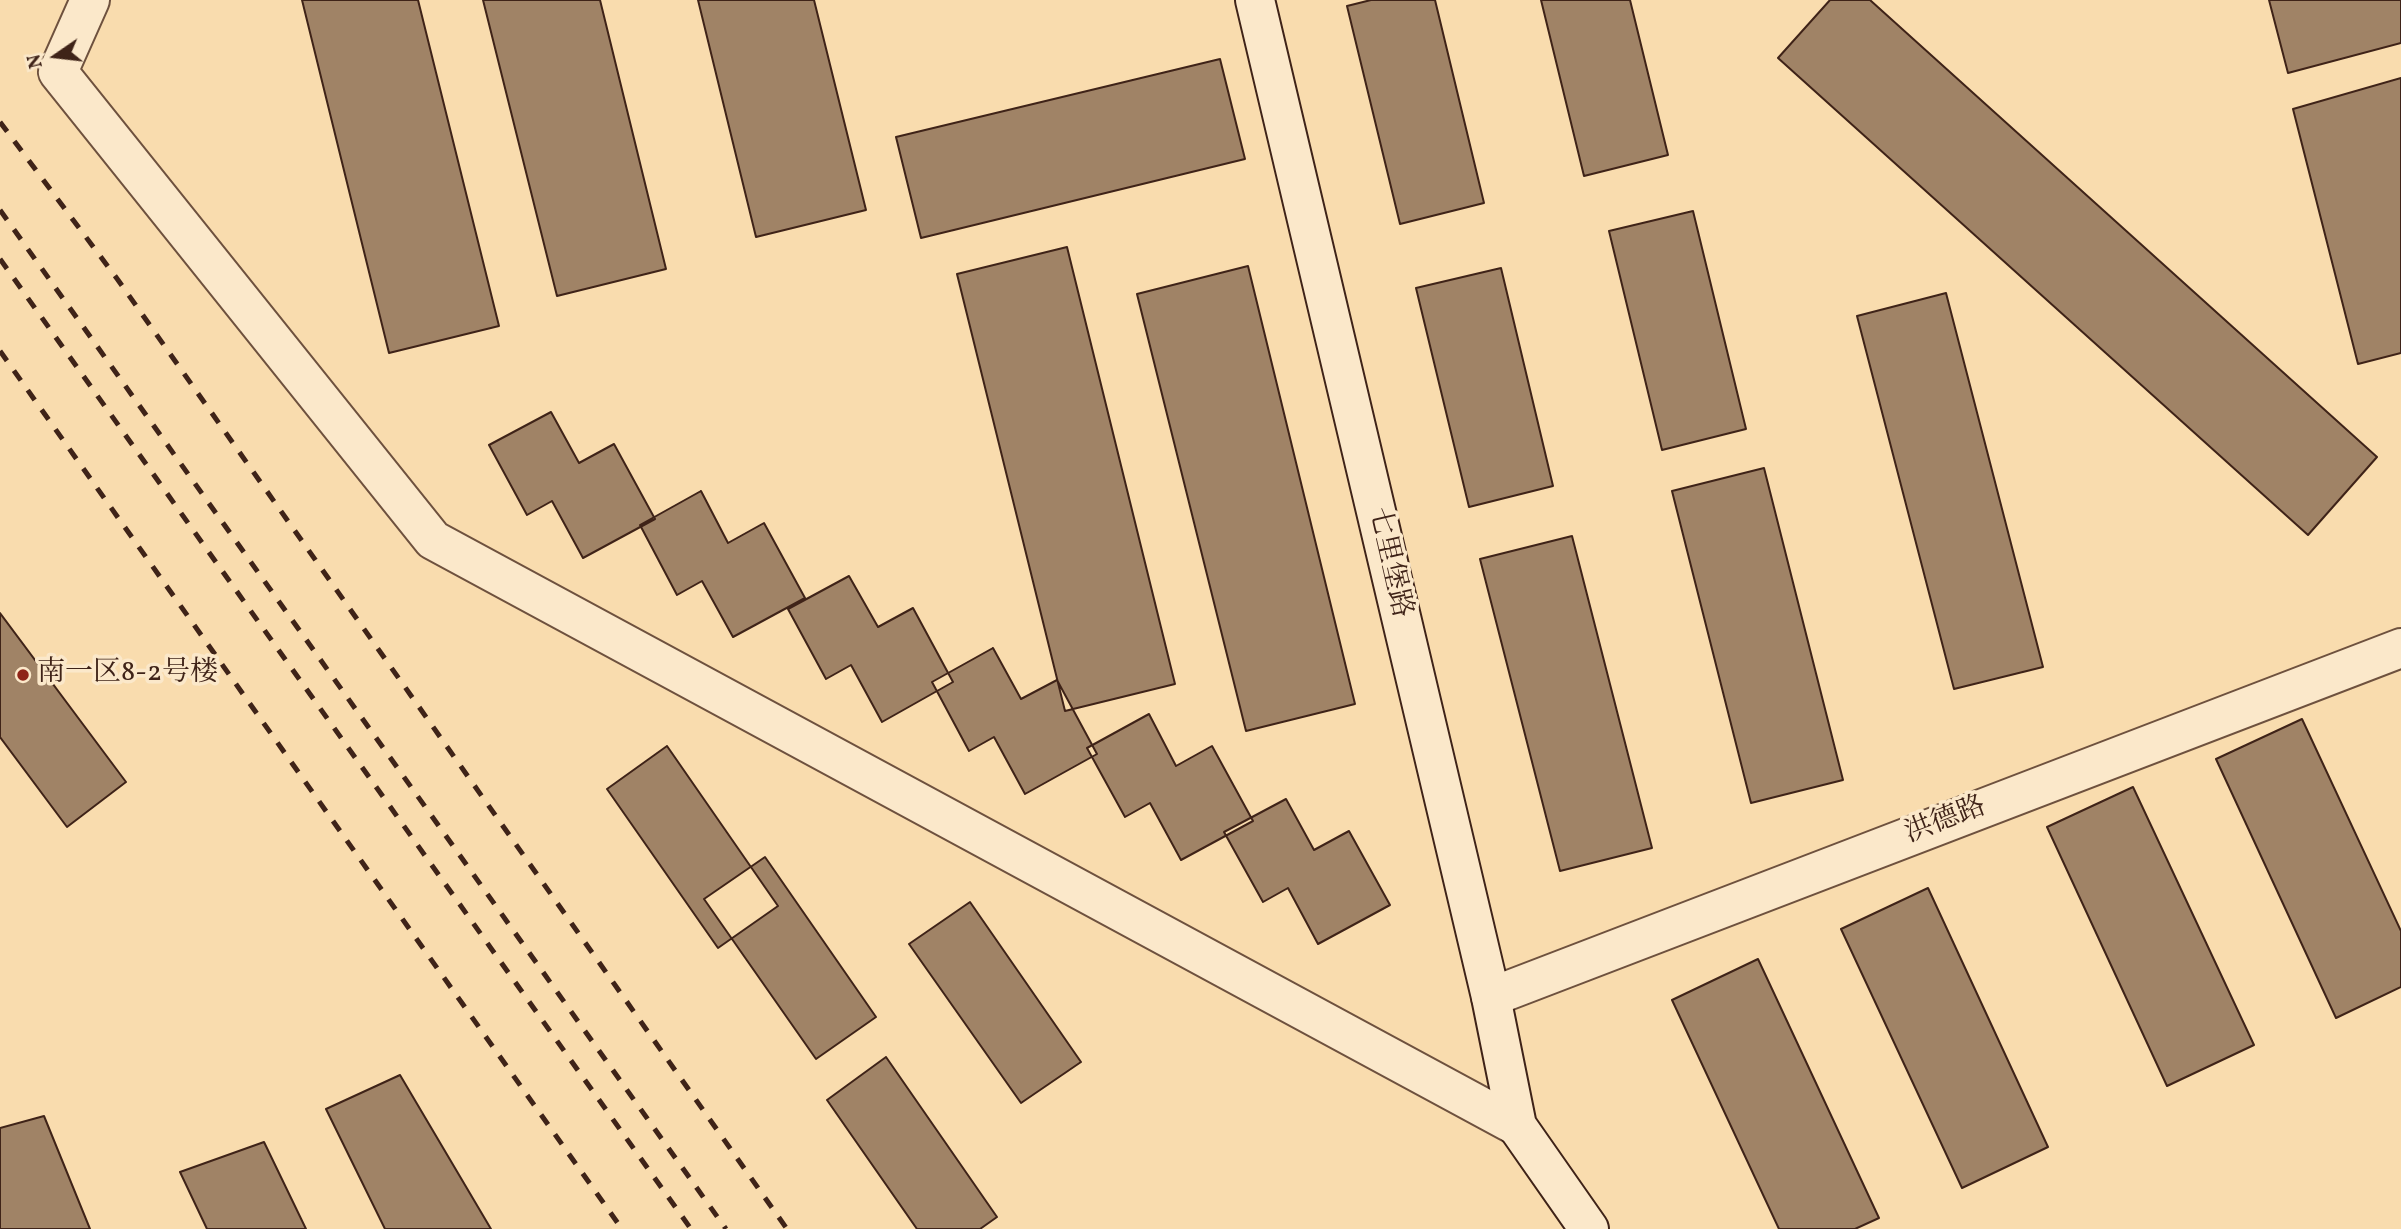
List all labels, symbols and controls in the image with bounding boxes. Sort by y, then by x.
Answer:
north arrow [21,21,91,91]
text: N [21,51,50,71]
street label: 七里堡路 [1359,505,1417,621]
place label: 南一区8-2号楼 [37,658,218,692]
marker: 南一区8-2号楼 [15,667,31,683]
street label: 洪德路 [1901,791,1991,853]

